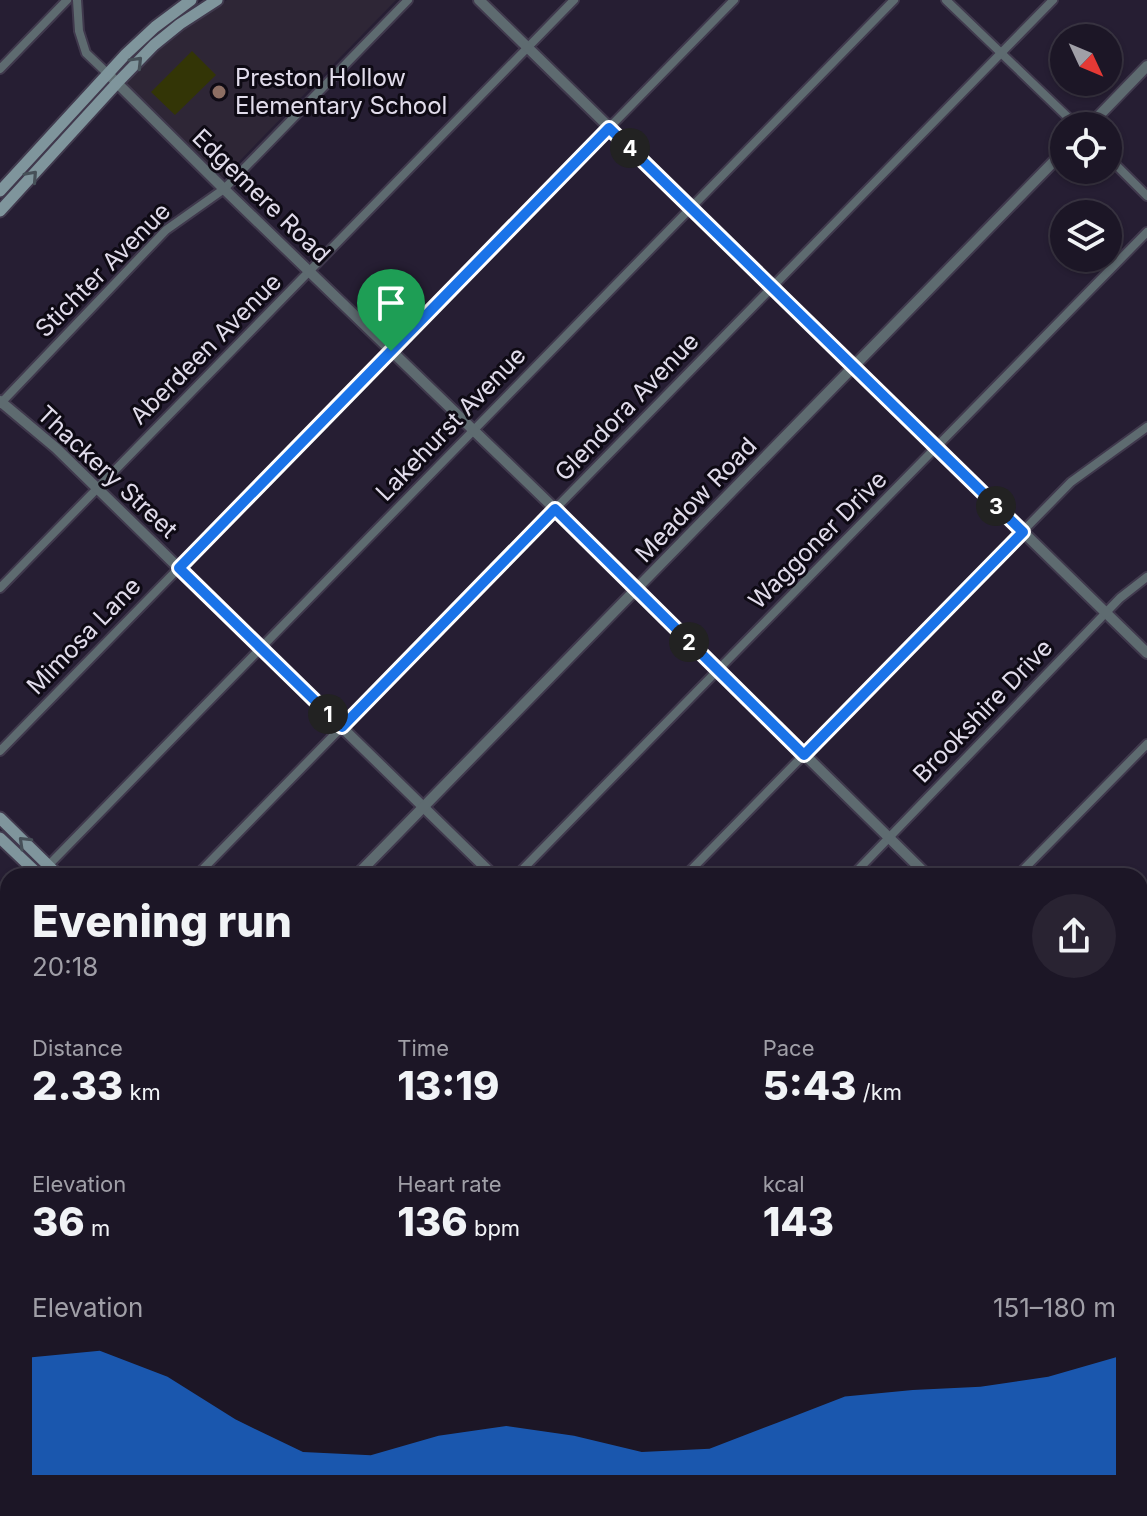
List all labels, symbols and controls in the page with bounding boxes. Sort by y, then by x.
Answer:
north arrow [1050,24,1122,96]
map controls [1050,24,1122,272]
one-way arrow [128,57,142,71]
place label: Preston Hollow Elementary School [235,63,447,120]
marker: Preston Hollow Elementary School [210,83,228,101]
button: locate [1050,112,1122,184]
street label: Edgemere Road [186,123,336,269]
pin: 4 [610,128,650,168]
text: 4 [623,135,637,161]
one-way arrow [23,170,37,185]
street label: Stichter Avenue [29,196,176,343]
button: layers [1050,200,1122,272]
street label: Aberdeen Avenue [124,267,287,430]
pin [357,269,425,351]
icon: arrive [369,281,413,325]
street label: Glendora Avenue [549,327,705,487]
street label: Lakehurst Avenue [370,341,531,507]
street label: Thackery Street [31,399,183,544]
street label: Meadow Road [629,431,762,568]
street label: Waggoner Drive [743,465,893,615]
pin: 3 [976,486,1016,526]
text: 3 [989,493,1003,519]
street label: Mimosa Lane [21,571,147,700]
pin: 2 [669,622,709,662]
text: 2 [682,629,696,655]
street label: Brookshire Drive [907,633,1058,788]
pin: 1 [308,694,348,734]
text: 1 [323,701,333,727]
one-way arrow [19,837,33,851]
text: Evening run [32,894,292,948]
button: share [1032,894,1116,978]
text: 20:18 [32,951,98,982]
text: Distance [32,1035,123,1061]
text: Time [397,1035,449,1061]
text: Pace [763,1035,814,1061]
text: 2.33 [32,1061,123,1110]
text: 13:19 [397,1061,499,1110]
text: 5:43 [763,1061,857,1110]
text: km [123,1079,161,1105]
text: /km [857,1079,902,1105]
text: Elevation [32,1171,126,1197]
text: Heart rate [397,1171,502,1197]
text: kcal [763,1171,805,1197]
text: 36 [32,1197,85,1246]
text: 136 [397,1197,468,1246]
text: 143 [763,1197,834,1246]
text: m [85,1215,110,1241]
text: bpm [468,1215,520,1241]
text: Elevation [32,1292,143,1323]
text: 151–180 m [993,1292,1116,1323]

